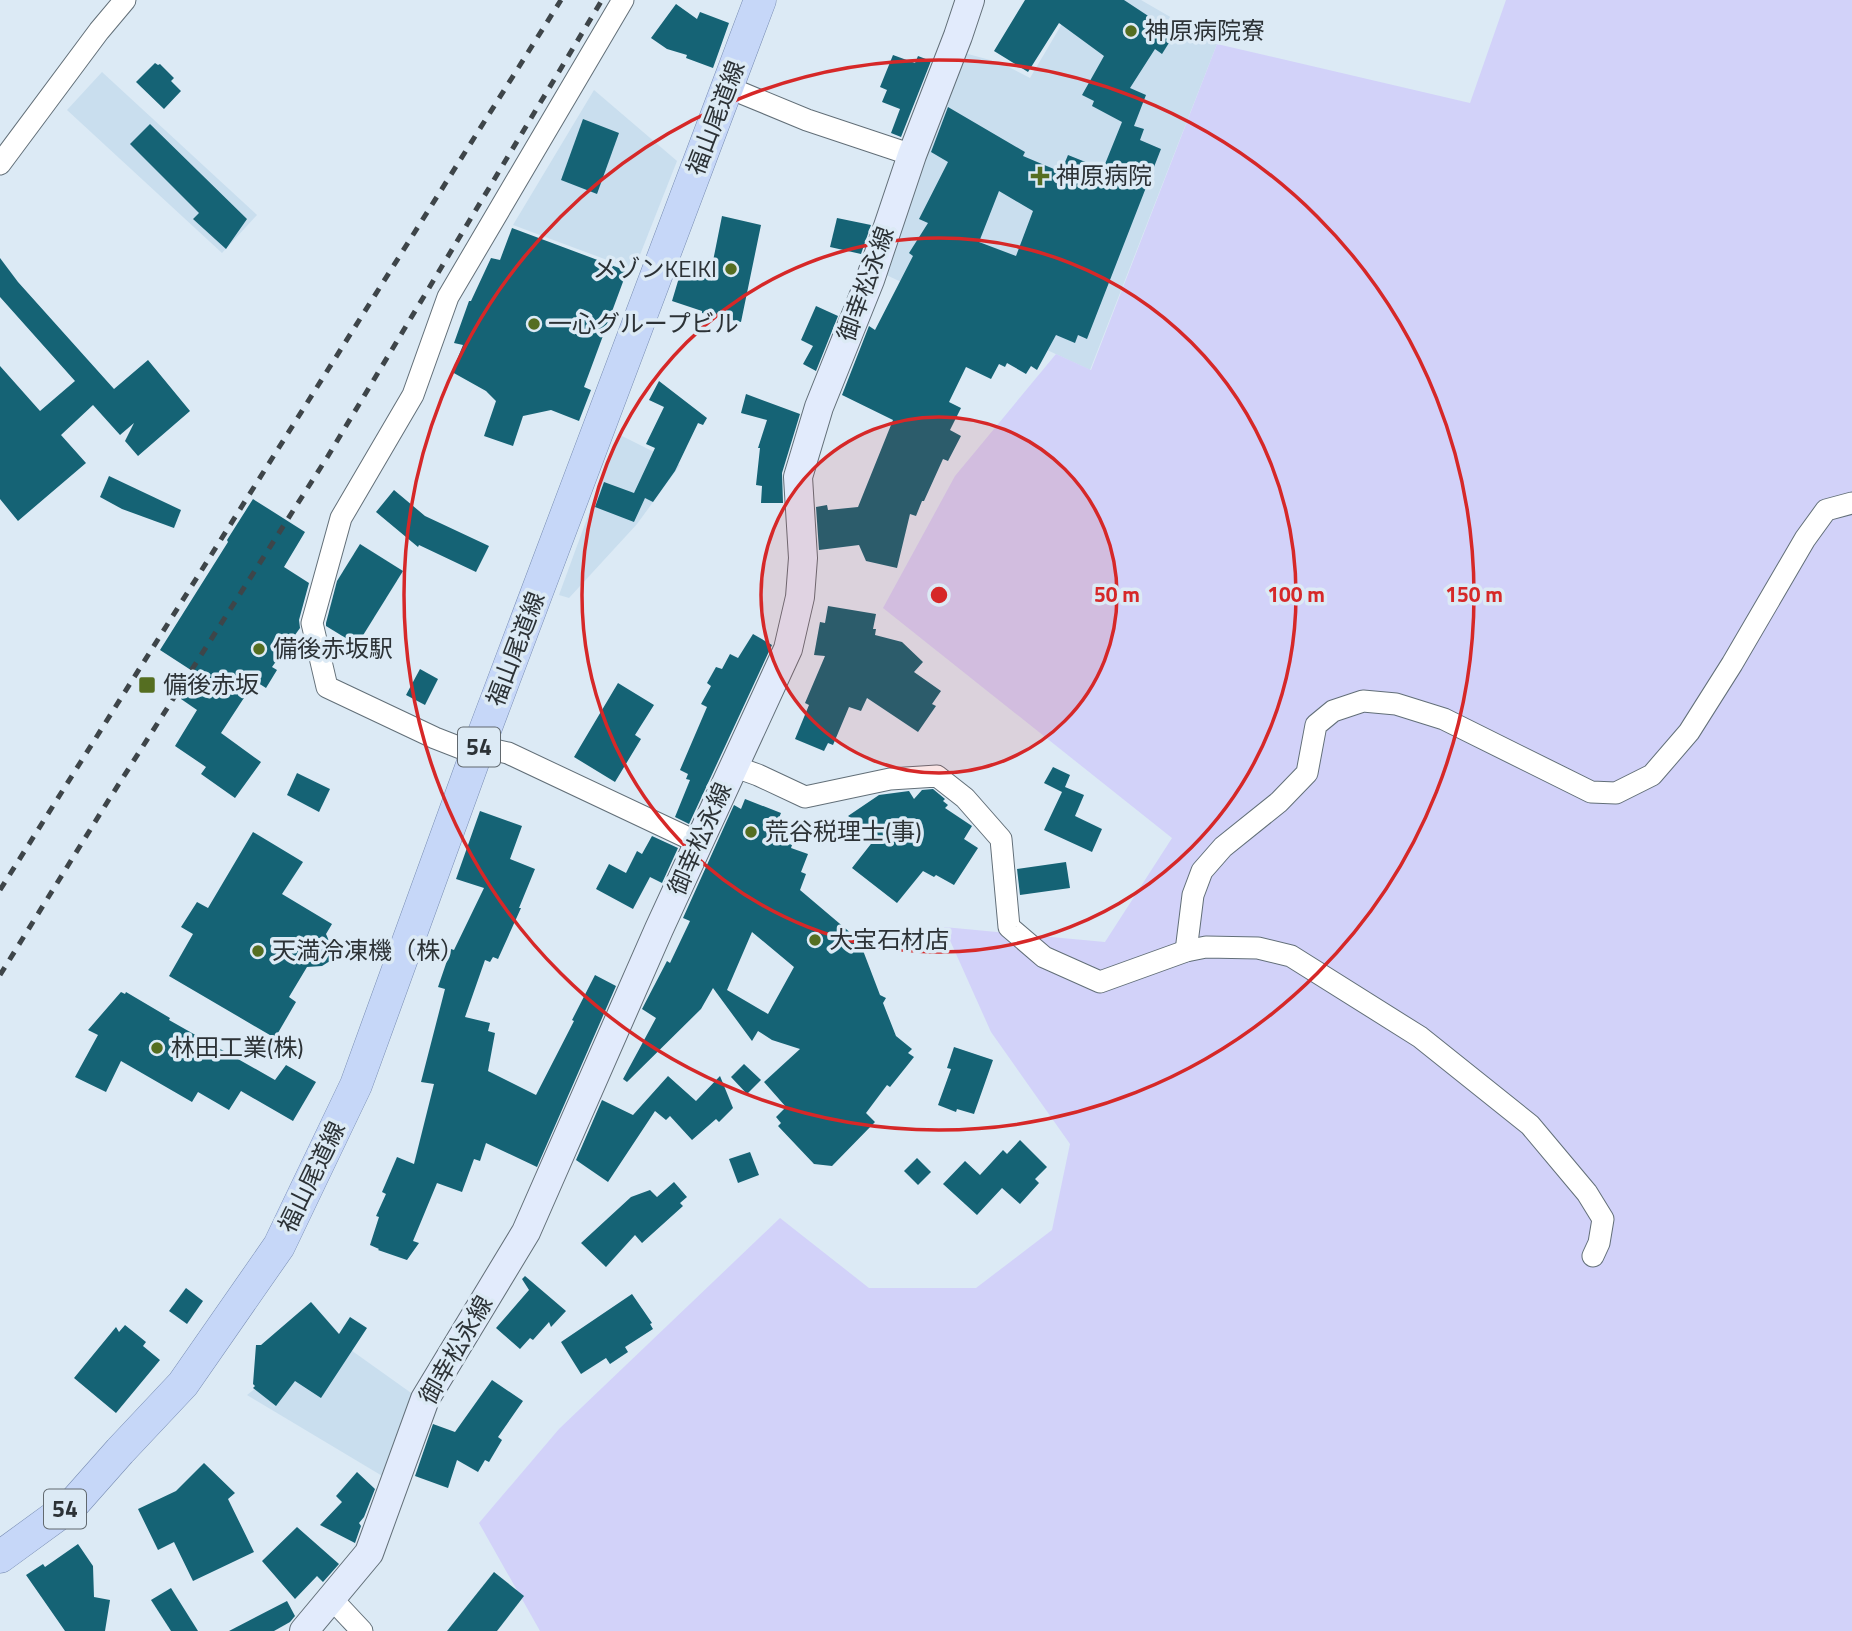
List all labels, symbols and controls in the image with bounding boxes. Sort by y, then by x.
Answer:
place label: 神原病院寮 [1145,12,1265,48]
marker: 神原病院寮 [1123,23,1139,39]
street label: 福山尾道線 [677,55,753,180]
place label: 神原病院 [1056,157,1152,193]
marker: 神原病院 [1030,166,1050,186]
street label: 御幸松永線 [828,221,902,346]
place label: メゾンKEIKI [593,250,717,286]
marker: メゾンKEIKI [723,261,739,277]
place label: 一心グループビル [548,305,739,341]
marker: 一心グループビル [526,316,542,332]
text: 50 m [1094,578,1140,610]
text: 100 m [1267,578,1325,610]
text: 150 m [1445,578,1503,610]
centre of rings [927,583,951,607]
street label: 福山尾道線 [477,586,553,711]
place label: 備後赤坂駅 [273,630,393,666]
marker: 備後赤坂駅 [251,641,267,657]
place label: 備後赤坂 [163,666,259,702]
marker: 備後赤坂 [137,675,157,695]
road number: 54 [458,727,500,766]
street label: 御幸松永線 [658,776,740,901]
place label: 荒谷税理士(事) [765,813,922,849]
marker: 荒谷税理士(事) [743,824,759,840]
place label: 大宝石材店 [829,921,949,957]
place label: 天満冷凍機（株） [272,932,464,968]
marker: 大宝石材店 [807,932,823,948]
marker: 天満冷凍機（株） [250,943,266,959]
place label: 林田工業(株) [171,1029,304,1065]
marker: 林田工業(株) [149,1040,165,1056]
street label: 福山尾道線 [269,1115,354,1238]
street label: 御幸松永線 [410,1289,501,1410]
road number: 54 [44,1490,86,1528]

